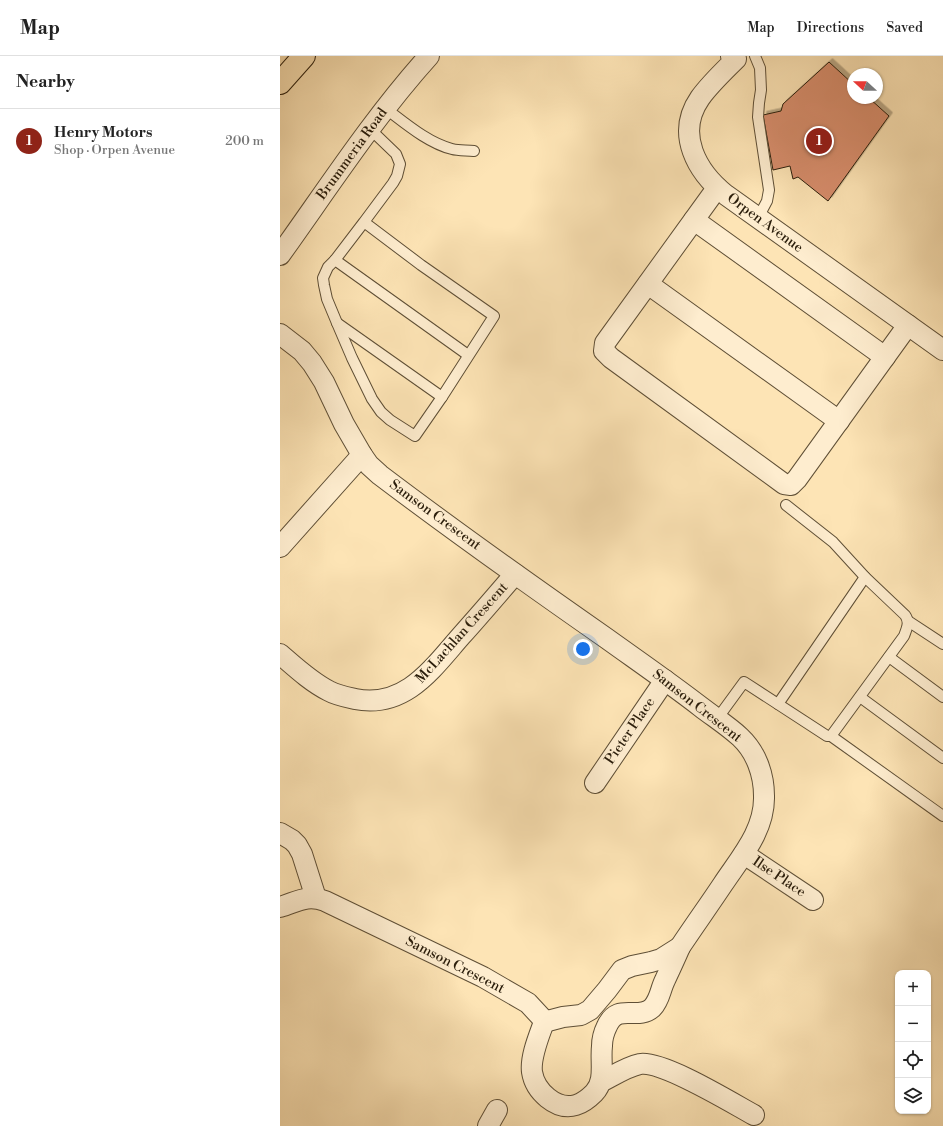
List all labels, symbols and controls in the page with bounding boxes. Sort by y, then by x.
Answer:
text: Map [20,16,60,40]
text: Map [747,19,775,37]
text: Directions [797,19,864,37]
text: Saved [886,19,923,37]
north arrow [847,68,883,104]
text: Nearby [16,71,75,93]
street label: Brummeria Road [312,104,391,204]
text: Henry Motors [54,123,153,142]
pin: 1 [806,126,832,156]
text: 1 [26,133,32,149]
text: 200 m [225,133,264,149]
text: Shop · Orpen Avenue [54,142,175,158]
street label: Orpen Avenue [723,189,807,257]
street label: Samson Crescent [386,476,484,554]
street label: McLachlan Crescent [412,579,512,687]
your location [573,639,593,659]
street label: Samson Crescent [649,665,745,747]
street label: Pieter Place [601,694,659,768]
street label: Ilse Place [749,853,809,901]
street label: Samson Crescent [402,932,508,998]
map controls [895,970,931,1114]
button: + [895,970,931,1006]
button: − [895,1006,931,1042]
button: locate [895,1042,931,1078]
button: layers [895,1078,931,1114]

